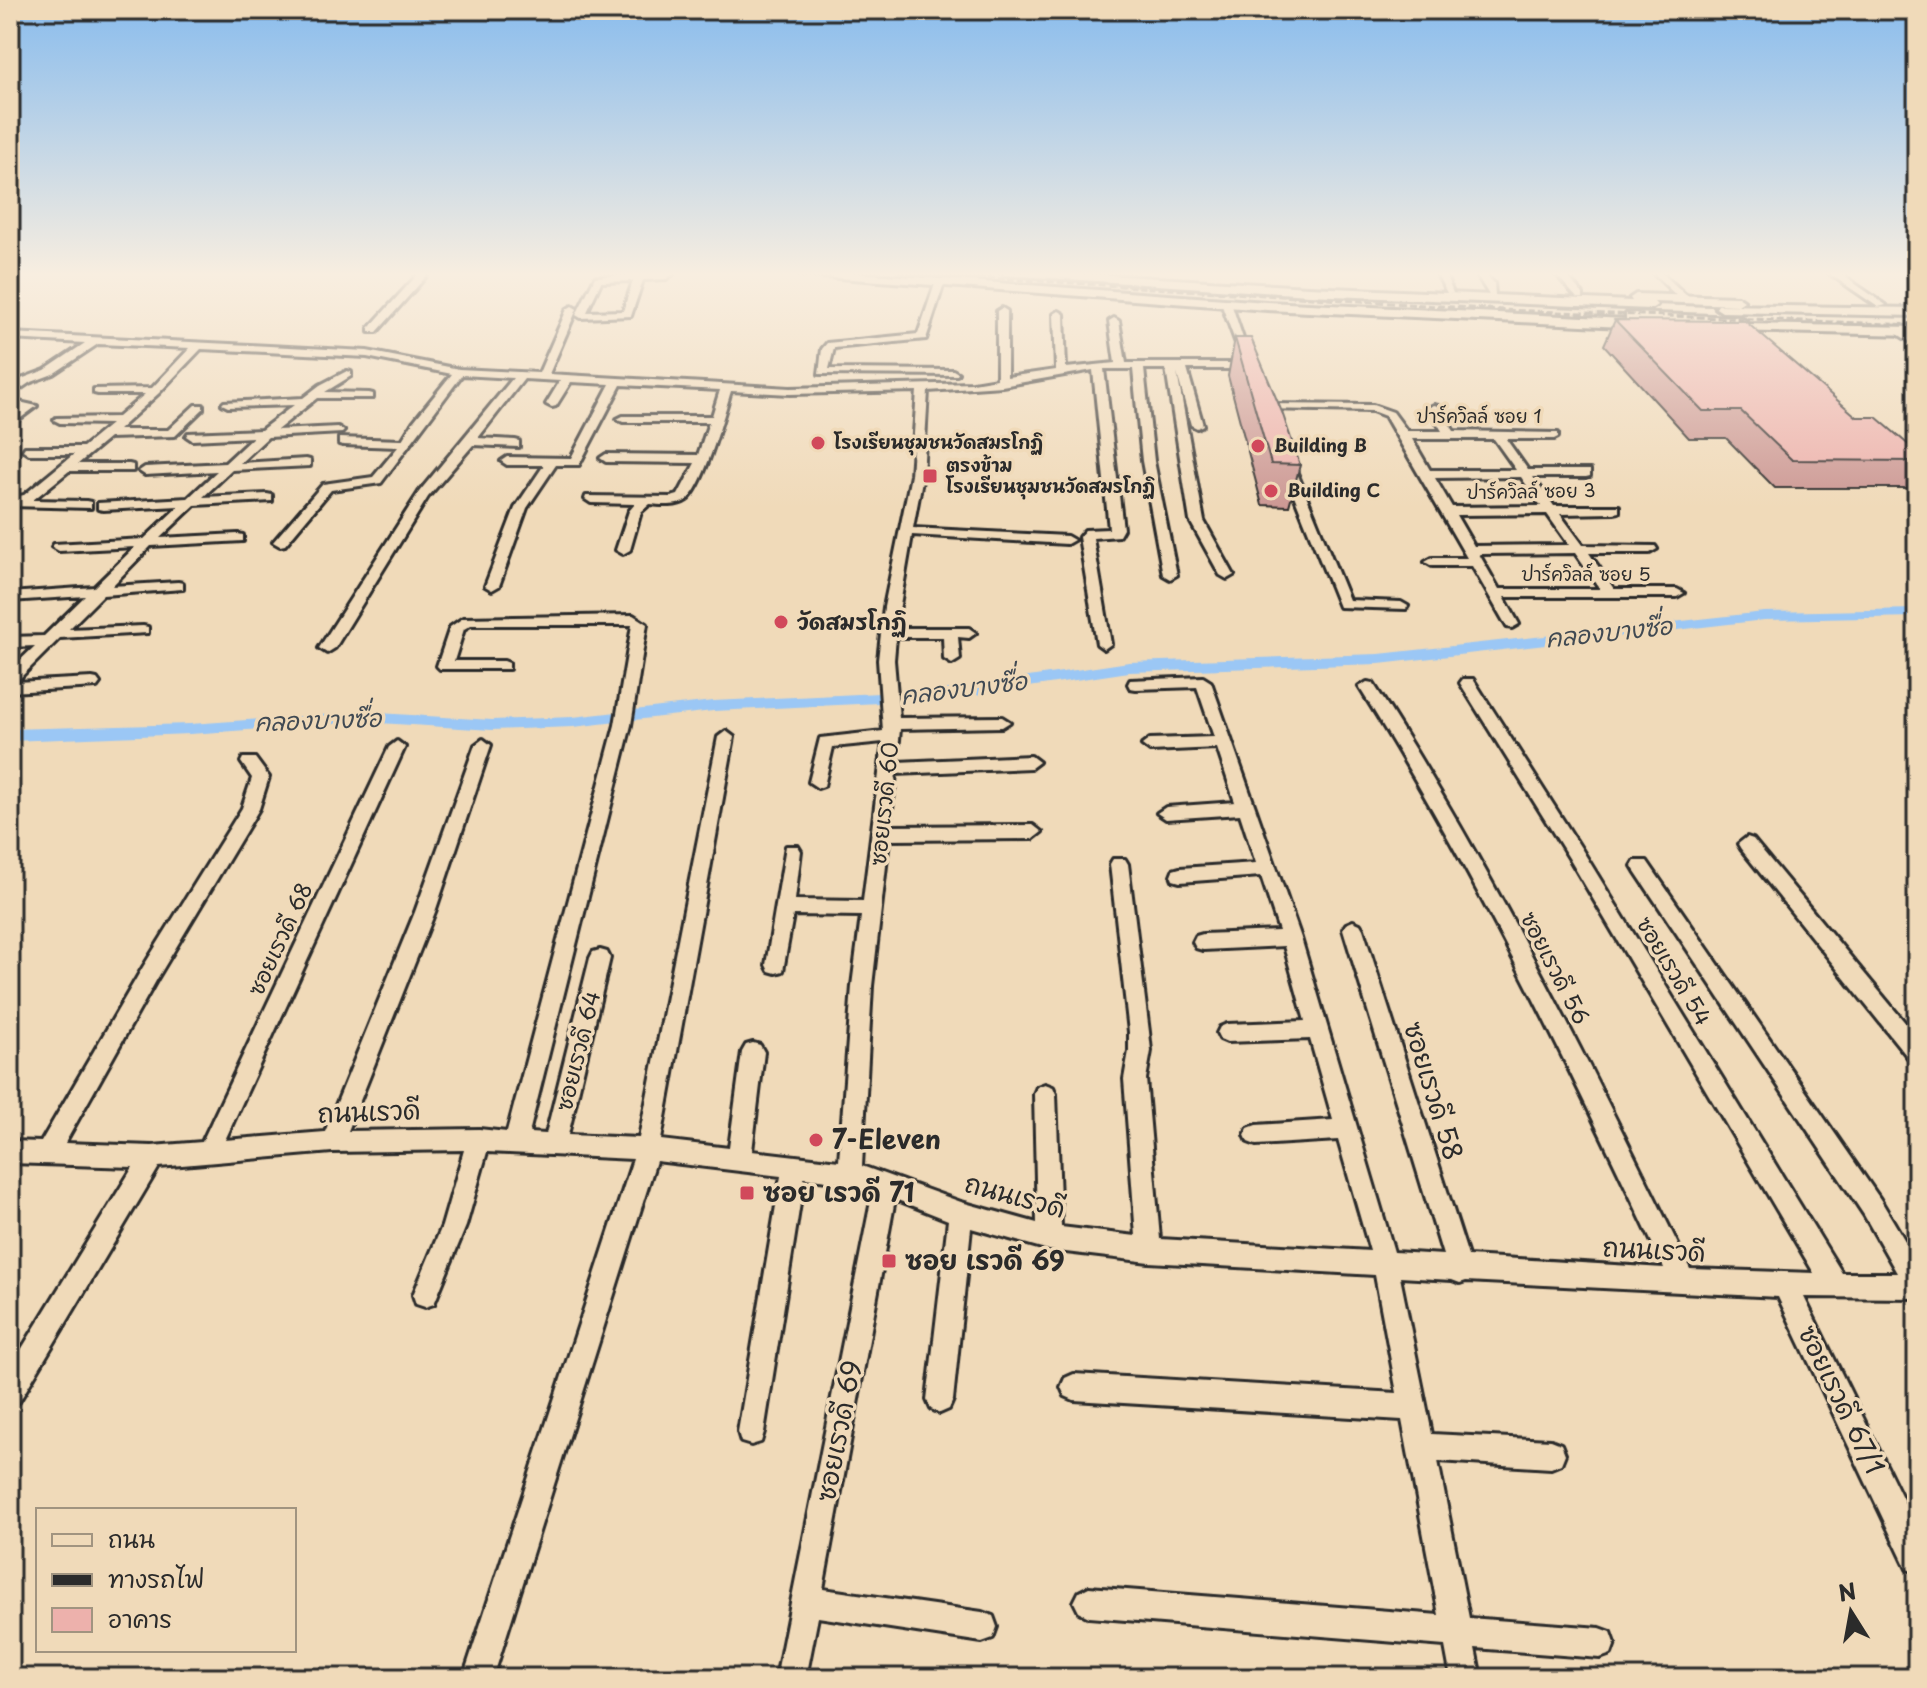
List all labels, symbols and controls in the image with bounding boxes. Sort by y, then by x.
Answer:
street label: ปาร์ควิลล์ ซอย 1 [1416,402,1542,429]
place label: โรงเรียนชุมชนวัดสมรโกฏิ [833,428,1043,456]
place label: Building B [1274,431,1367,458]
marker: โรงเรียนชุมชนวัดสมรโกฏิ [809,434,827,452]
marker: Building B [1249,437,1267,455]
place label: ตรงข้าม โรงเรียนชุมชนวัดสมรโกฏิ [945,451,1155,500]
marker: ตรงข้าม โรงเรียนชุมชนวัดสมรโกฏิ [921,467,939,485]
place label: Building C [1287,476,1380,503]
street label: ปาร์ควิลล์ ซอย 3 [1466,476,1596,505]
marker: Building C [1262,482,1280,500]
street label: ปาร์ควิลล์ ซอย 5 [1521,560,1651,587]
place label: วัดสมรโกฏิ [797,604,907,638]
water label: คลองบางซื่อ [1544,604,1676,656]
marker: วัดสมรโกฏิ [772,613,790,631]
water label: คลองบางซื่อ [898,659,1031,713]
water label: คลองบางซื่อ [254,697,384,739]
street label: ซอยเรวดี 60 [860,740,905,867]
street label: ซอยเรวดี 68 [238,876,319,1000]
street label: ซอยเรวดี 56 [1514,905,1599,1029]
street label: ซอยเรวดี 54 [1630,909,1721,1031]
street label: ซอยเรวดี 64 [546,987,607,1114]
street label: ซอยเรวดี 58 [1395,1016,1474,1165]
street label: ถนนเรวดี [317,1089,421,1132]
place label: 7-Eleven [832,1119,941,1158]
marker: 7-Eleven [807,1131,825,1149]
street label: ถนนเรวดี [961,1162,1070,1227]
place label: ซอย เรวดี 71 [763,1172,915,1211]
marker: ซอย เรวดี 71 [738,1184,756,1202]
street label: ถนนเรวดี [1602,1226,1707,1271]
place label: ซอย เรวดี 69 [905,1240,1065,1279]
marker: ซอย เรวดี 69 [880,1252,898,1270]
street label: ซอยเรวดี 67/1 [1789,1318,1895,1481]
street label: ซอยเรวดี 69 [805,1357,870,1505]
legend [36,1508,296,1652]
text: ถนน [108,1520,155,1556]
text: ทางรถไฟ [108,1560,205,1596]
north arrow [1811,1572,1891,1652]
text: N [1835,1573,1859,1609]
text: อาคาร [108,1600,172,1636]

